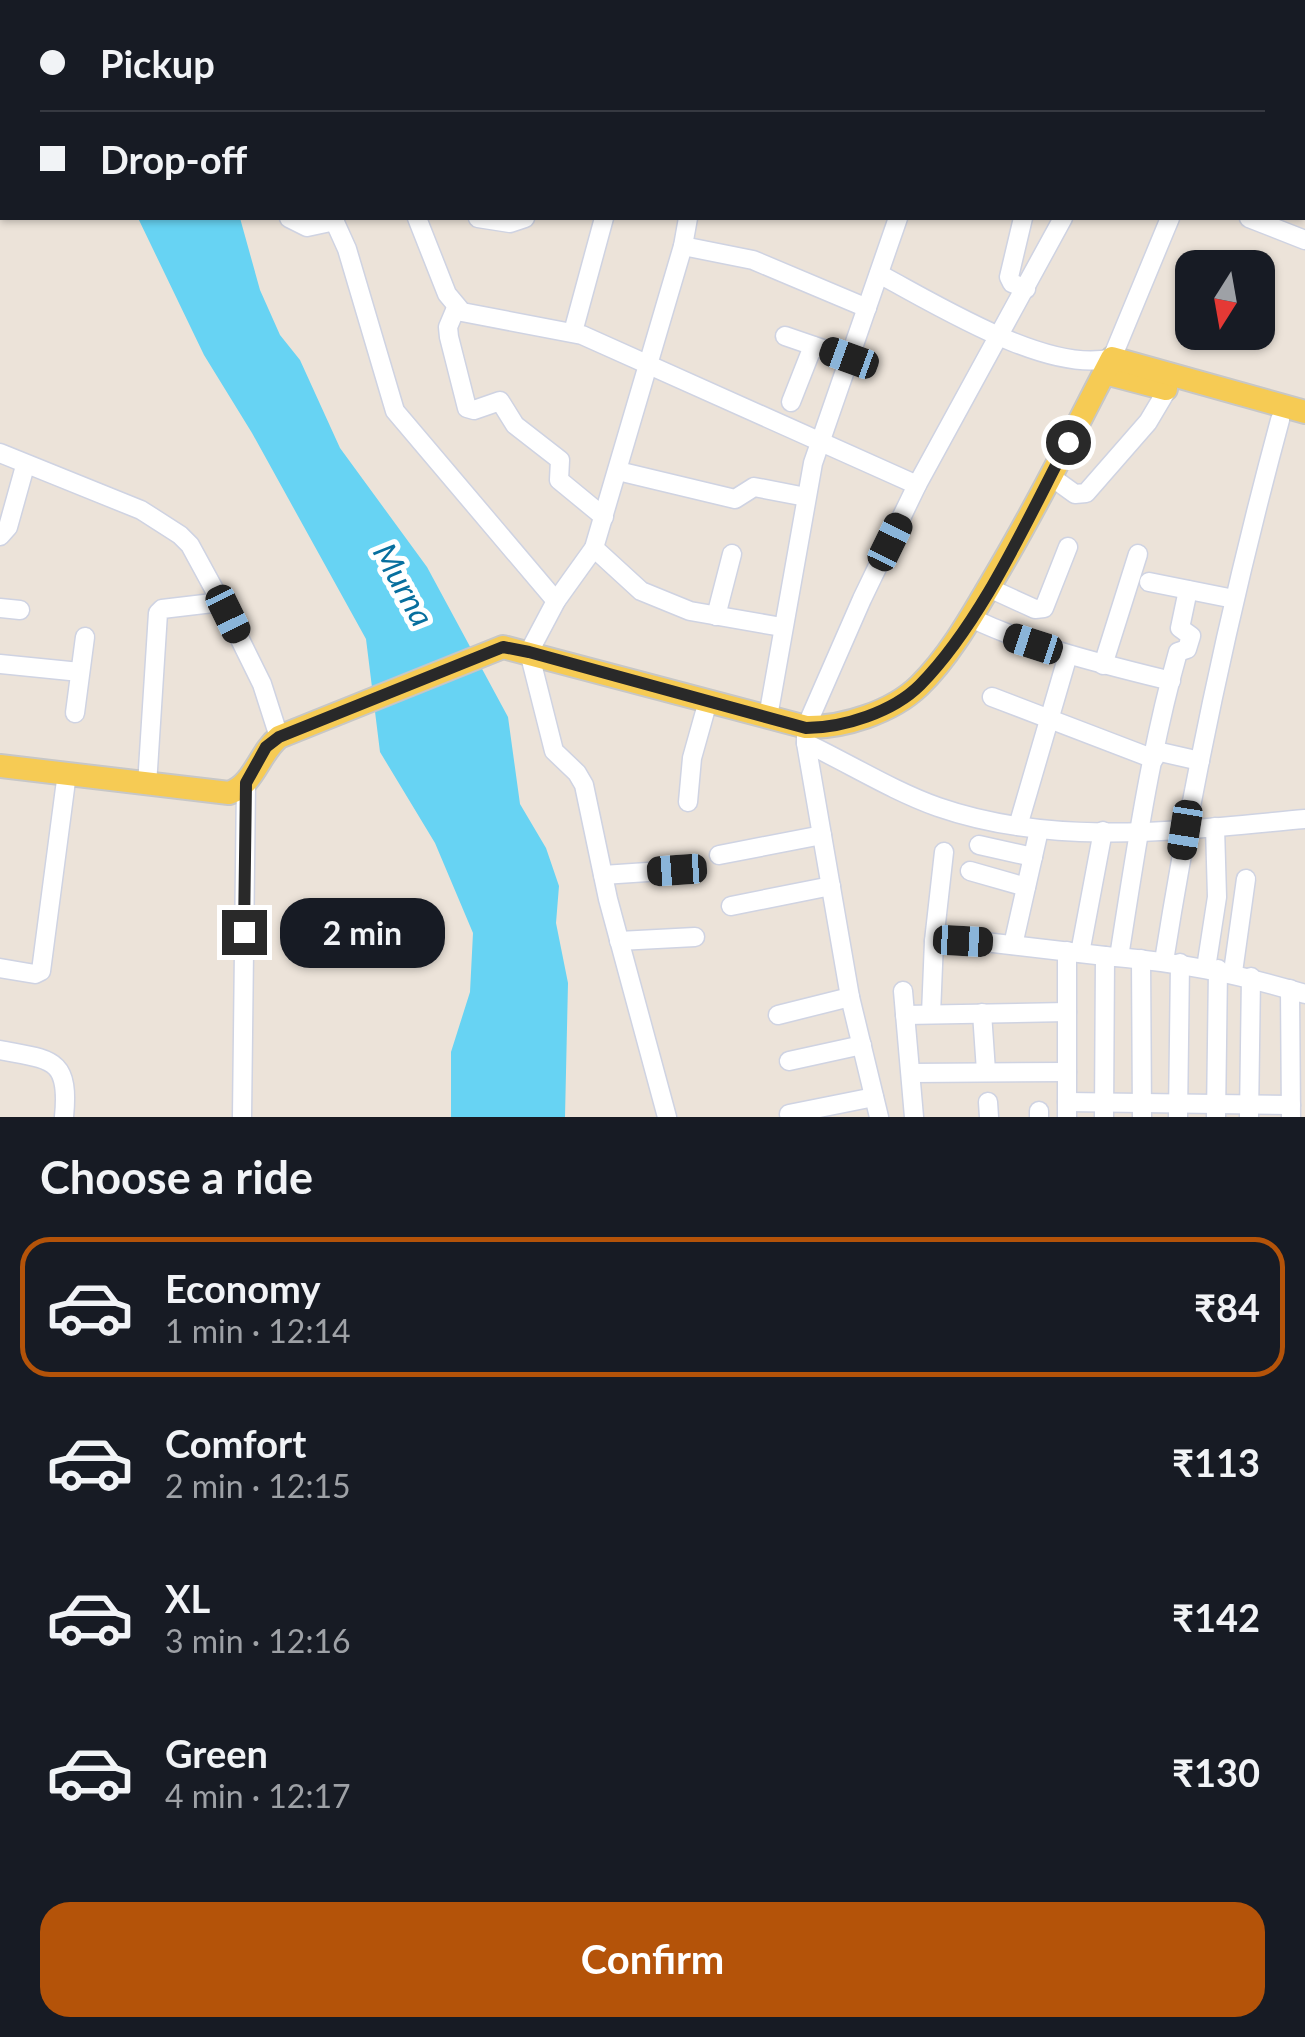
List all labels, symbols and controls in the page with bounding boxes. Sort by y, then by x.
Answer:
text: Pickup [100,40,215,86]
text: Drop-off [100,136,247,182]
north arrow [1175,250,1275,350]
map controls [1175,250,1275,350]
car [816,334,882,382]
route start [1046,420,1091,465]
car [863,508,917,576]
water label: Murna [366,536,443,632]
car [201,580,255,648]
car [1000,620,1066,668]
car [1165,798,1205,862]
car [646,853,708,887]
callout: 2 min [279,897,444,967]
route end [222,910,267,955]
text: 2 min [323,913,402,952]
car [932,924,994,958]
text: Choose a ride [40,1150,313,1204]
icon: car [45,1262,135,1352]
text: Economy [165,1265,320,1311]
text: ₹84 [1194,1284,1260,1330]
text: 1 min · 12:14 [165,1311,351,1350]
icon: car [45,1417,135,1507]
text: Comfort [165,1420,306,1466]
text: ₹113 [1172,1439,1260,1485]
text: 2 min · 12:15 [165,1466,351,1505]
icon: car [45,1572,135,1662]
text: XL [165,1575,210,1621]
text: ₹142 [1172,1594,1260,1640]
text: 3 min · 12:16 [165,1621,351,1660]
icon: car [45,1727,135,1817]
text: Green [165,1730,268,1776]
text: ₹130 [1172,1749,1260,1795]
text: 4 min · 12:17 [165,1776,351,1815]
button: Confirm [40,1902,1265,2017]

